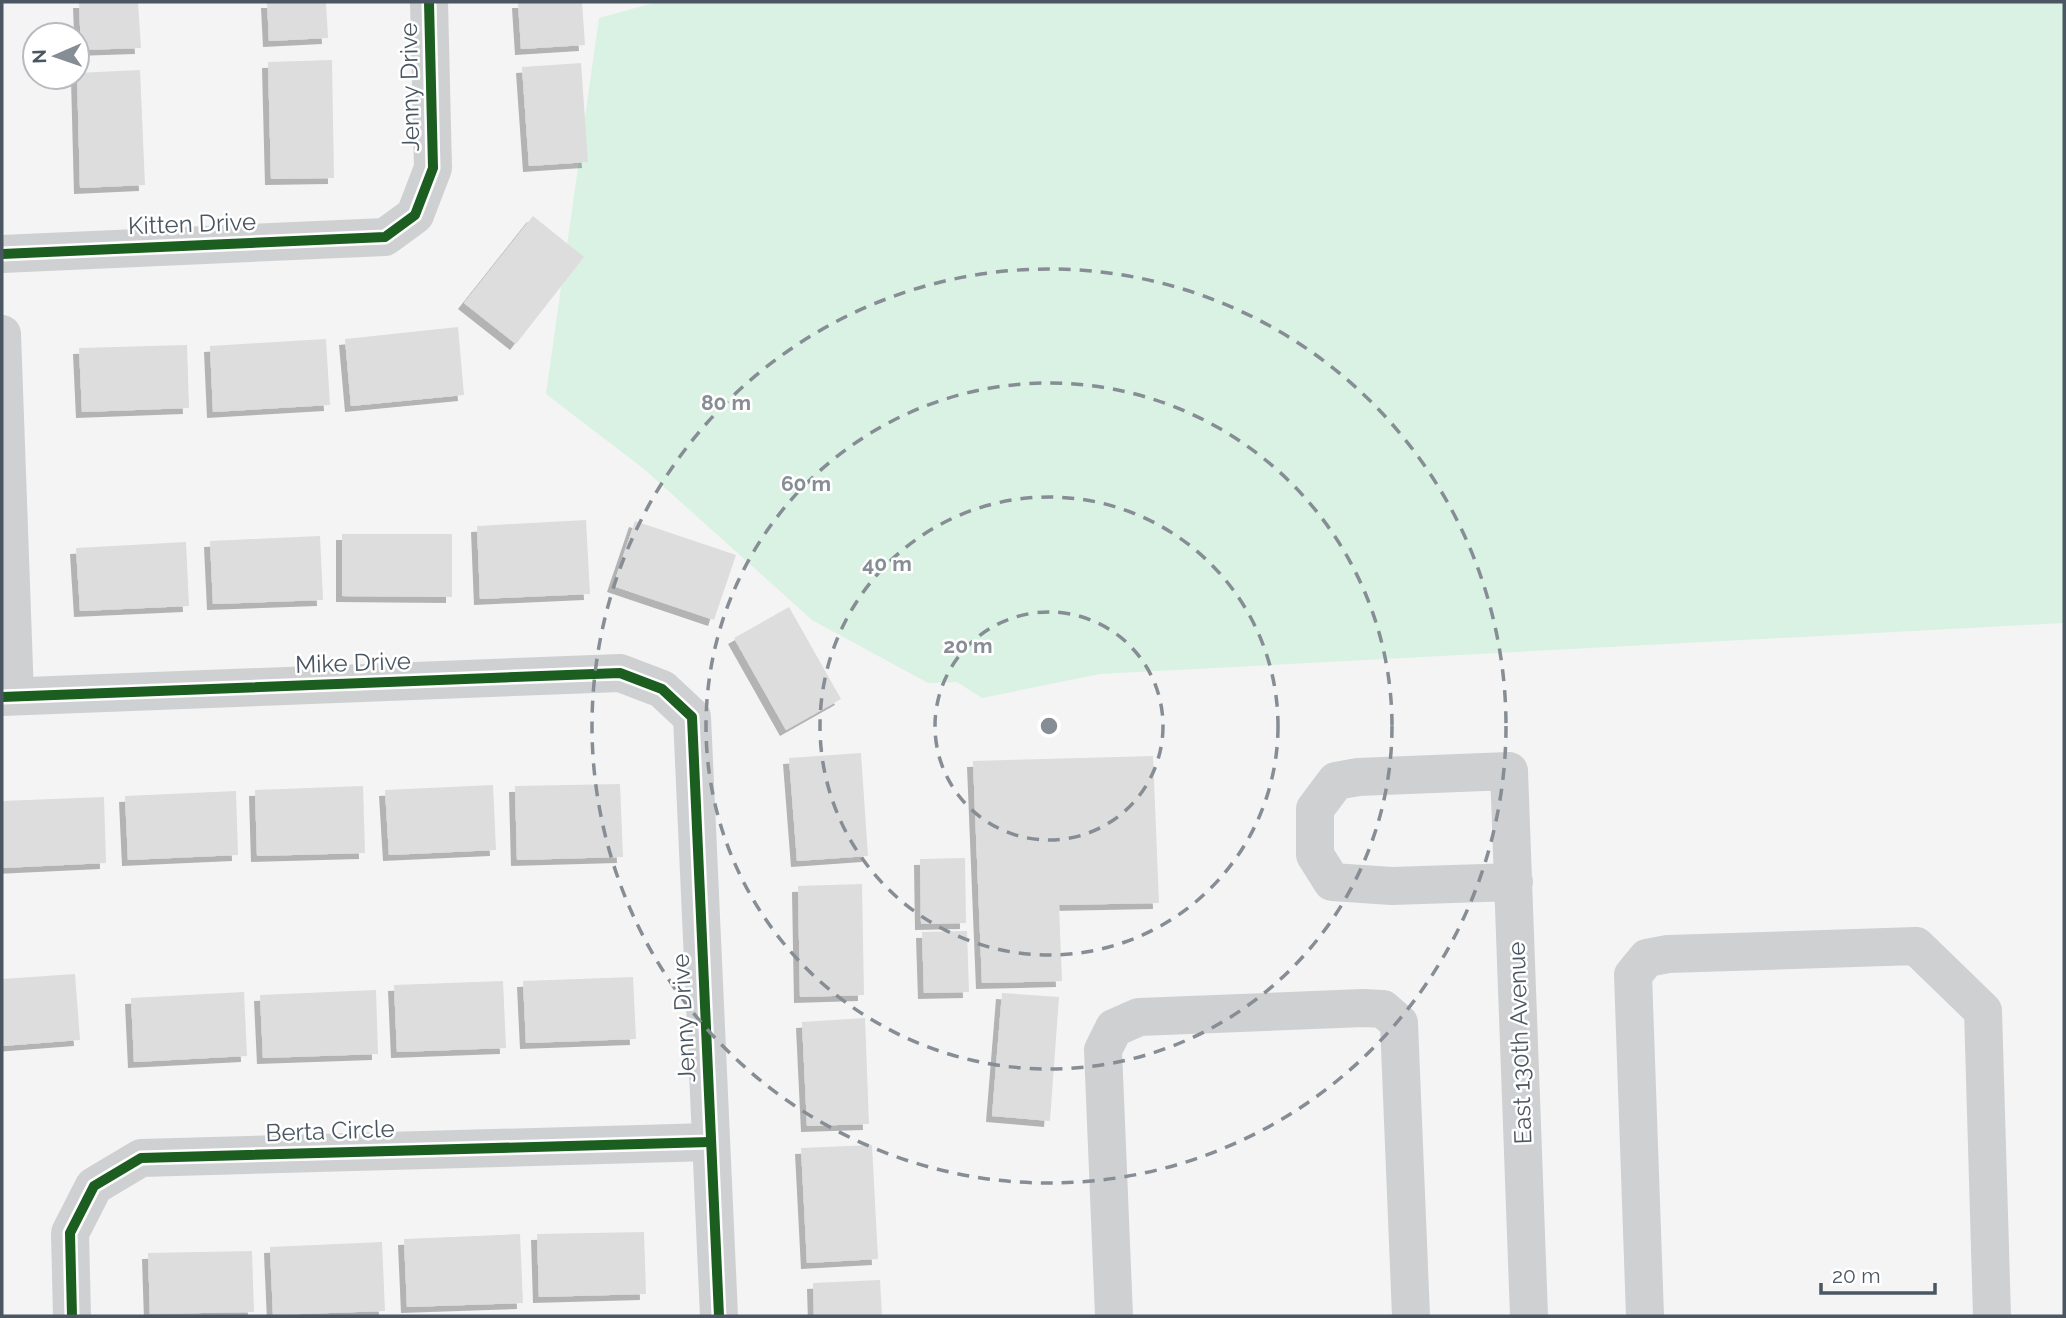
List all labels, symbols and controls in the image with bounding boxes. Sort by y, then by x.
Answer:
north arrow [21,21,91,91]
street label: Jenny Drive [394,22,425,152]
text: N [28,49,50,64]
street label: Kitten Drive [128,207,256,240]
text: 80 m [701,390,751,415]
text: 60 m [781,471,831,496]
text: 40 m [862,551,912,576]
text: 20 m [943,633,993,658]
street label: Mike Drive [295,646,411,679]
centre of rings [1037,714,1061,738]
street label: East 130th Avenue [1501,941,1538,1145]
street label: Jenny Drive [666,953,701,1083]
street label: Berta Circle [265,1114,395,1147]
scale bar [1821,1252,1935,1296]
text: 20 m [1832,1263,1880,1288]

